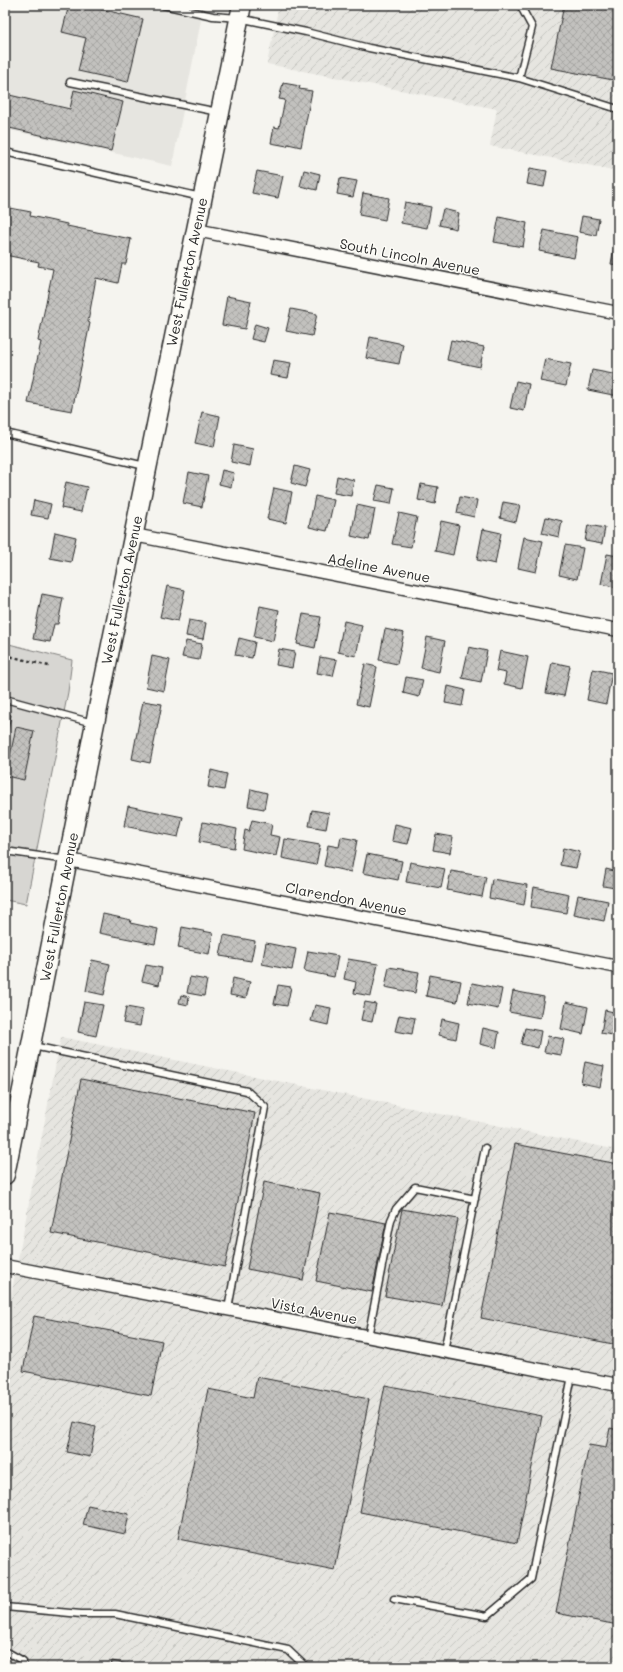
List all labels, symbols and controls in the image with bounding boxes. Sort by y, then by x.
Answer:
street label: West Fullerton Avenue [161,196,212,348]
street label: South Lincoln Avenue [338,234,482,279]
street label: West Fullerton Avenue [96,514,147,666]
street label: Adeline Avenue [326,548,432,587]
street label: West Fullerton Avenue [35,831,82,983]
street label: Clarendon Avenue [284,877,409,920]
street label: Vista Avenue [269,1293,359,1328]

